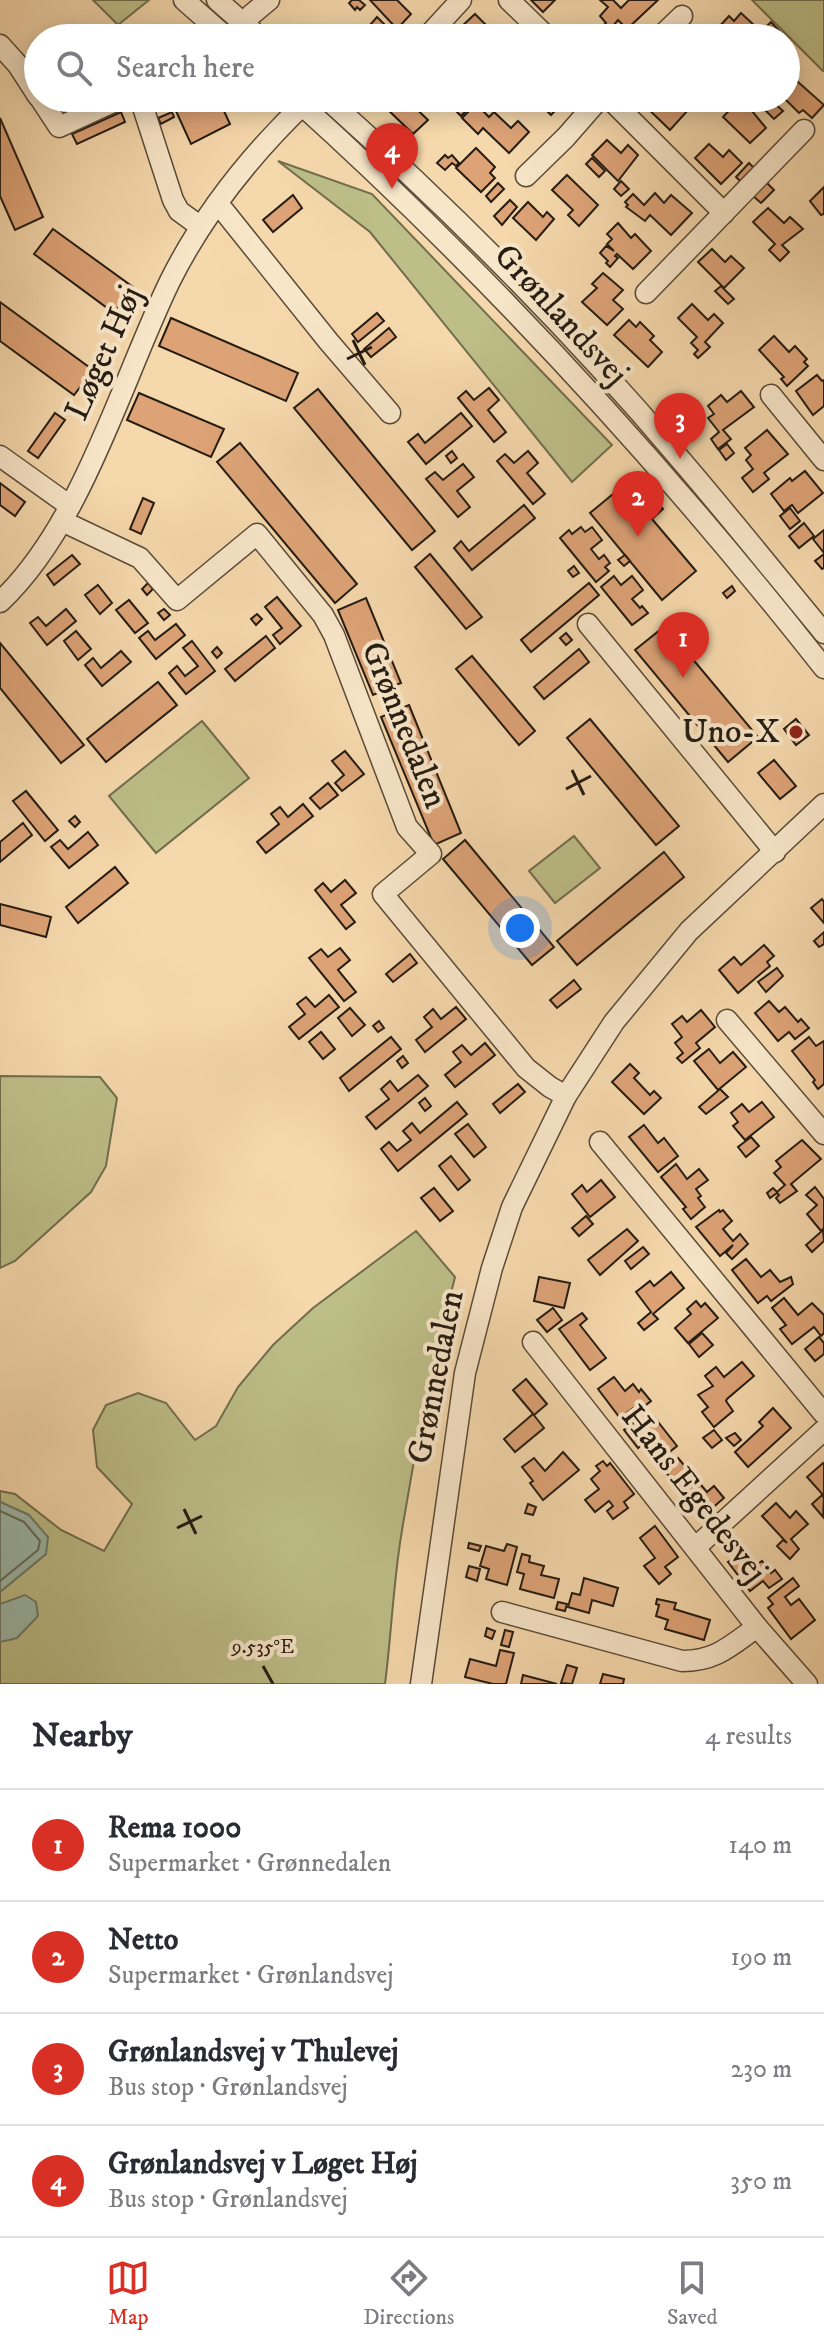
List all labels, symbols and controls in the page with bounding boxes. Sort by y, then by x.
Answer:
search box [24,24,800,112]
icon: search [52,46,96,90]
text: Search here [116,50,255,87]
pin: 4 [366,123,418,189]
street label: Grønlandsvej [485,235,637,395]
street label: Løget Høj [56,279,152,427]
pin: 3 [654,393,706,459]
pin: 2 [612,471,664,537]
pin: 1 [657,612,709,678]
street label: Grønnedalen [352,636,456,815]
place label: Uno-X [682,711,780,753]
marker: Uno-X [787,723,805,741]
your location [500,908,540,948]
street label: Grønnedalen [399,1286,473,1467]
street label: Hans Egedesvej [612,1397,776,1591]
text: 9.535°E [231,1635,294,1660]
text: Nearby [32,1715,133,1757]
text: 4 results [705,1720,792,1753]
text: Rema 1000 [108,1810,241,1847]
text: 1 [53,1829,63,1862]
text: 140 m [728,1829,792,1862]
text: Supermarket · Grønnedalen [108,1847,391,1880]
text: Netto [108,1922,178,1959]
text: 2 [52,1941,64,1974]
text: 190 m [730,1941,792,1974]
text: Supermarket · Grønlandsvej [108,1959,393,1992]
text: Grønlandsvej v Thulevej [108,2034,398,2071]
text: 3 [53,2053,63,2086]
text: 230 m [730,2053,792,2086]
text: Bus stop · Grønlandsvej [108,2071,348,2104]
text: Grønlandsvej v Løget Høj [108,2146,417,2183]
text: 4 [51,2165,65,2198]
text: 350 m [730,2165,792,2198]
text: Bus stop · Grønlandsvej [108,2183,348,2216]
tab: Map [106,2256,150,2331]
tab: Directions [363,2256,454,2331]
tab: Saved [667,2256,718,2331]

